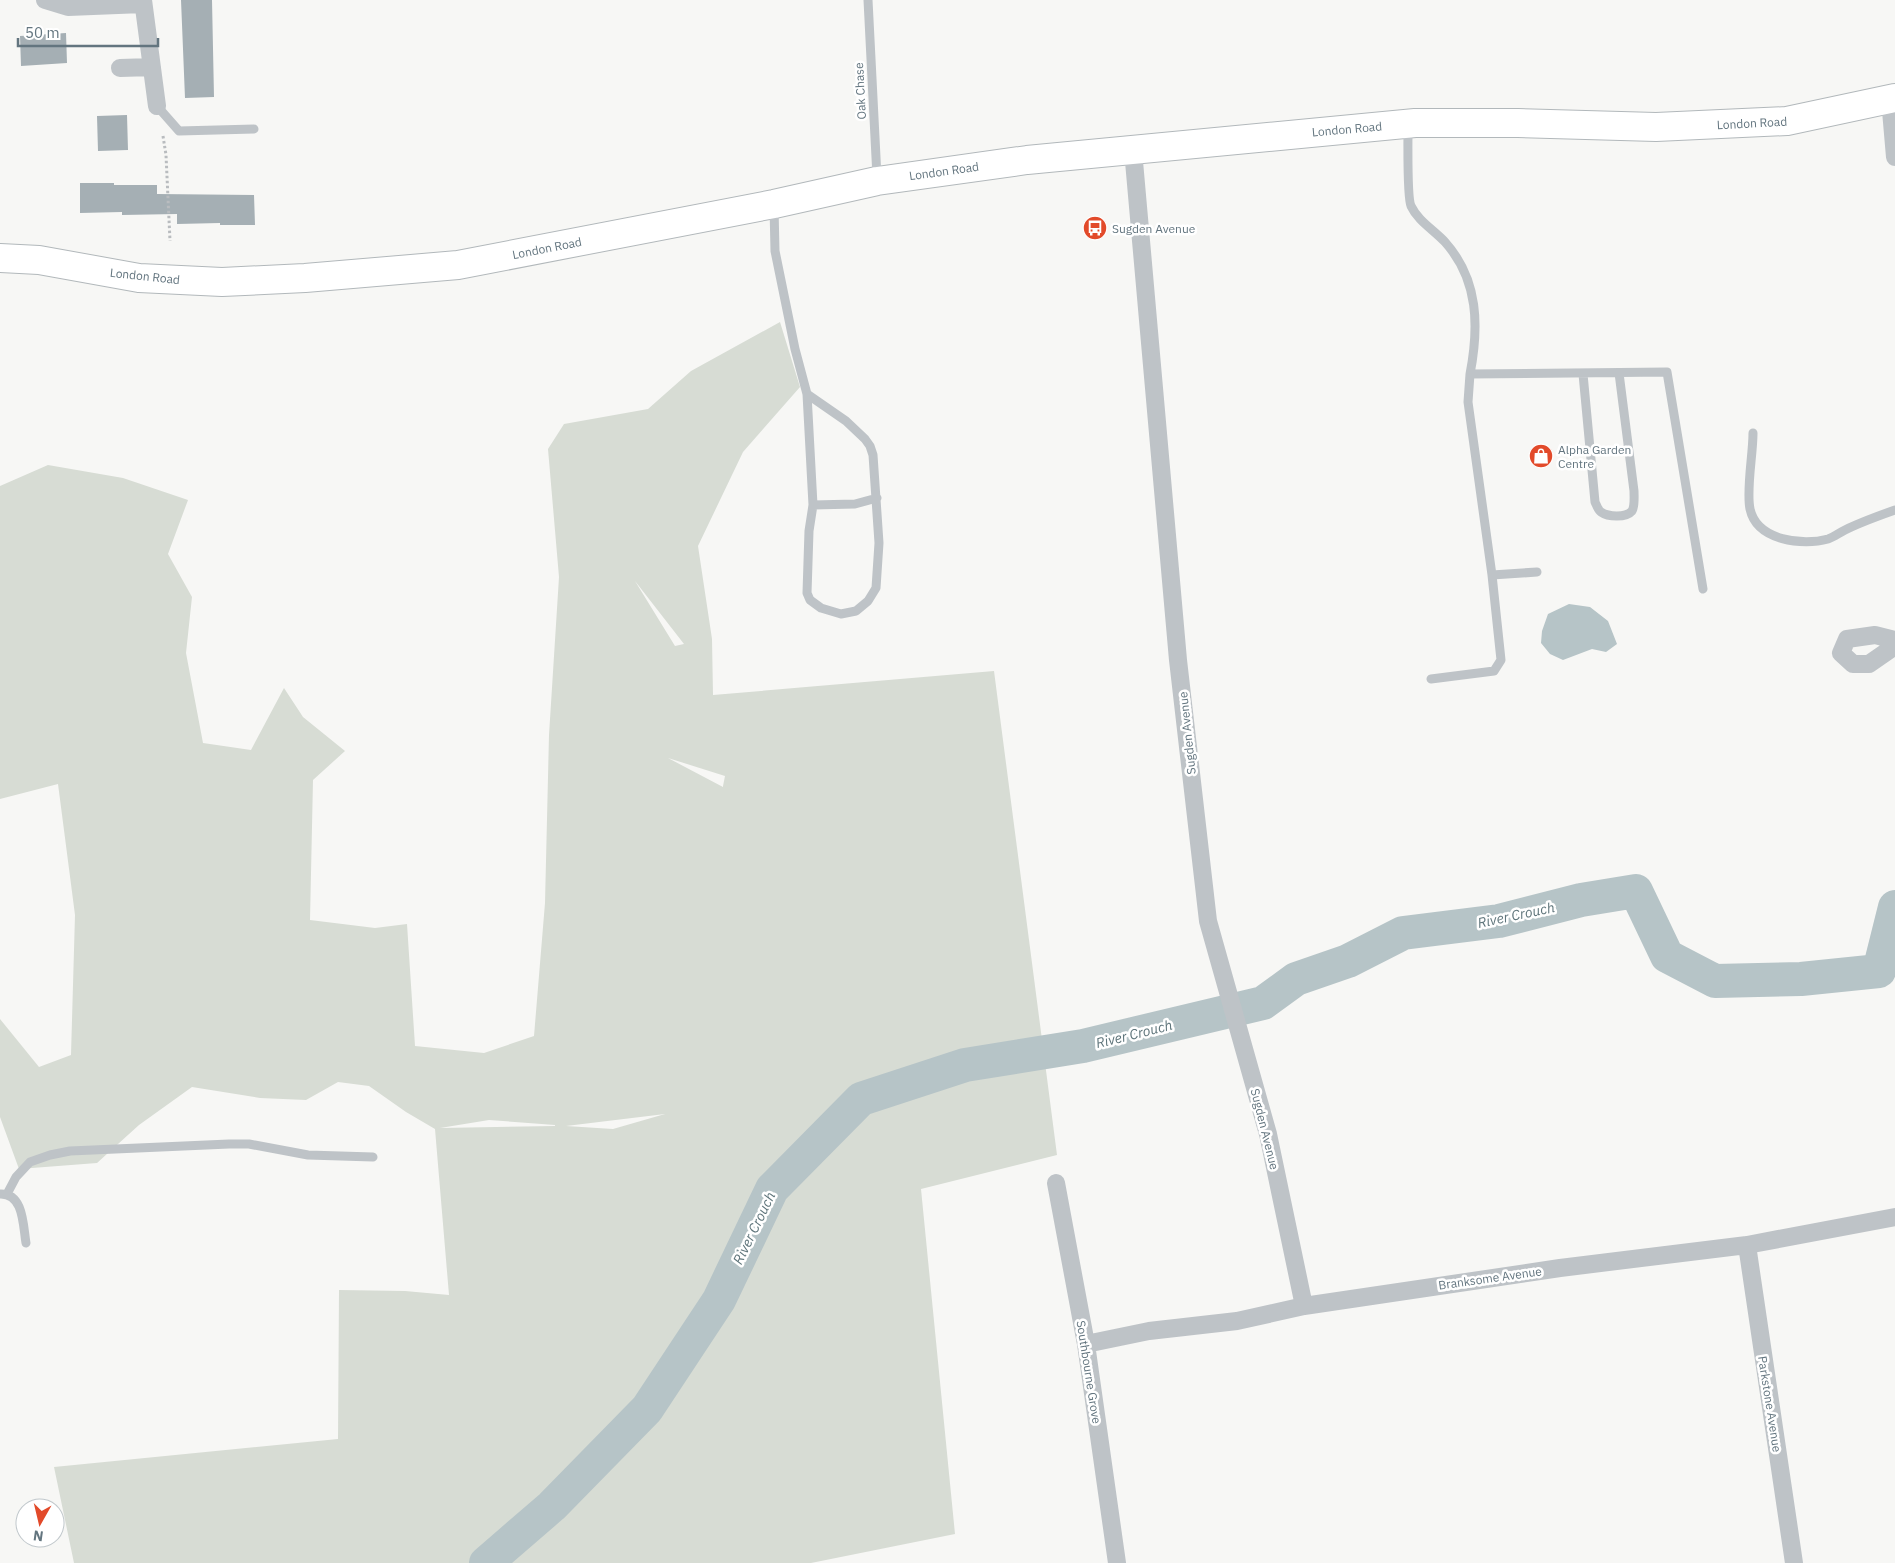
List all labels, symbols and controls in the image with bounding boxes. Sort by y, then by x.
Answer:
scale bar [18,15,158,47]
text: 50 m [25,23,60,42]
street label: Oak Chase [851,62,869,120]
street label: London Road [1716,114,1788,132]
street label: London Road [1311,118,1383,140]
street label: London Road [908,159,980,183]
bus stop icon: Sugden Avenue [1082,215,1108,241]
place label: Sugden Avenue [1112,221,1196,236]
street label: London Road [511,234,583,262]
street label: London Road [109,265,181,287]
place label: Alpha Garden Centre [1558,442,1631,471]
shop icon: Alpha Garden Centre [1528,443,1554,469]
street label: Sugden Avenue [1175,690,1199,775]
water label: River Crouch [1476,898,1556,932]
water label: River Crouch [1094,1016,1174,1052]
street label: Sugden Avenue [1248,1087,1282,1172]
water label: River Crouch [729,1189,779,1267]
street label: Branksome Avenue [1437,1263,1543,1293]
street label: Southbourne Grove [1073,1319,1105,1425]
street label: Parkstone Avenue [1755,1355,1785,1454]
north arrow [15,1498,65,1548]
text: N [32,1526,44,1545]

